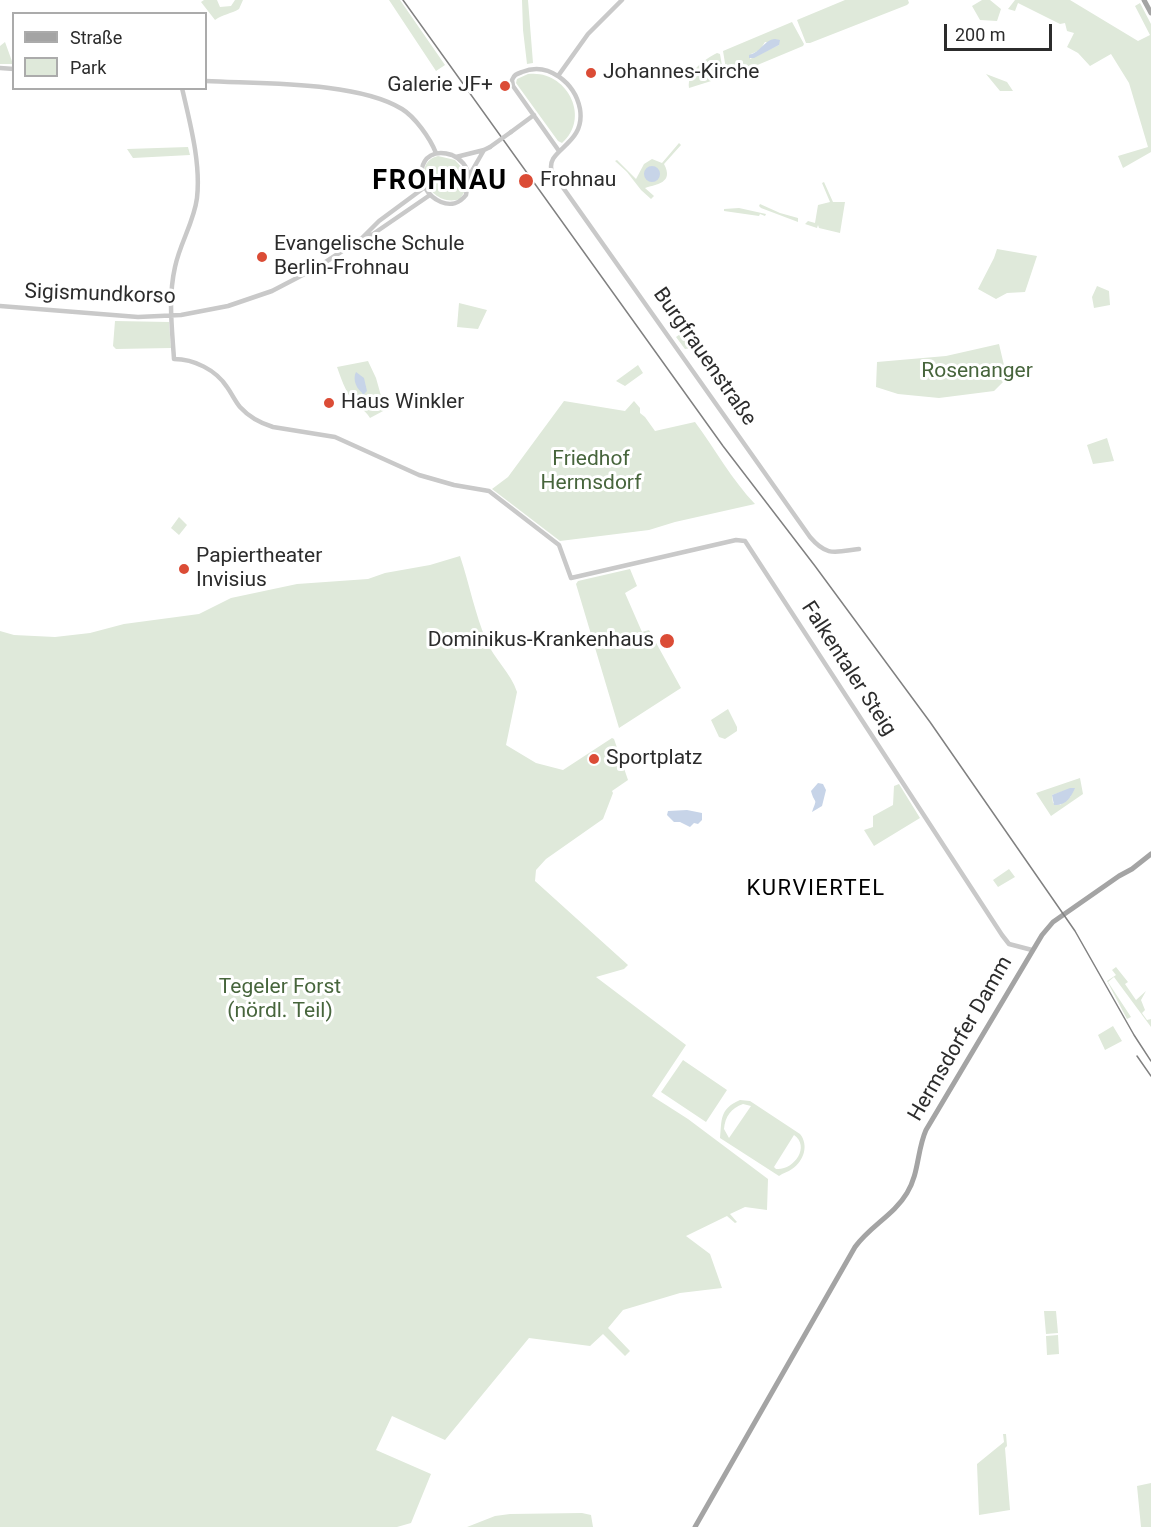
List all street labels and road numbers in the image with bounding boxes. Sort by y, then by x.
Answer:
street label: Sigismundkorso [24,280,176,310]
street label: Burgfrauenstraße [647,283,761,431]
street label: Falkentaler Steig [795,597,901,741]
street label: Hermsdorfer Damm [904,952,1018,1126]

